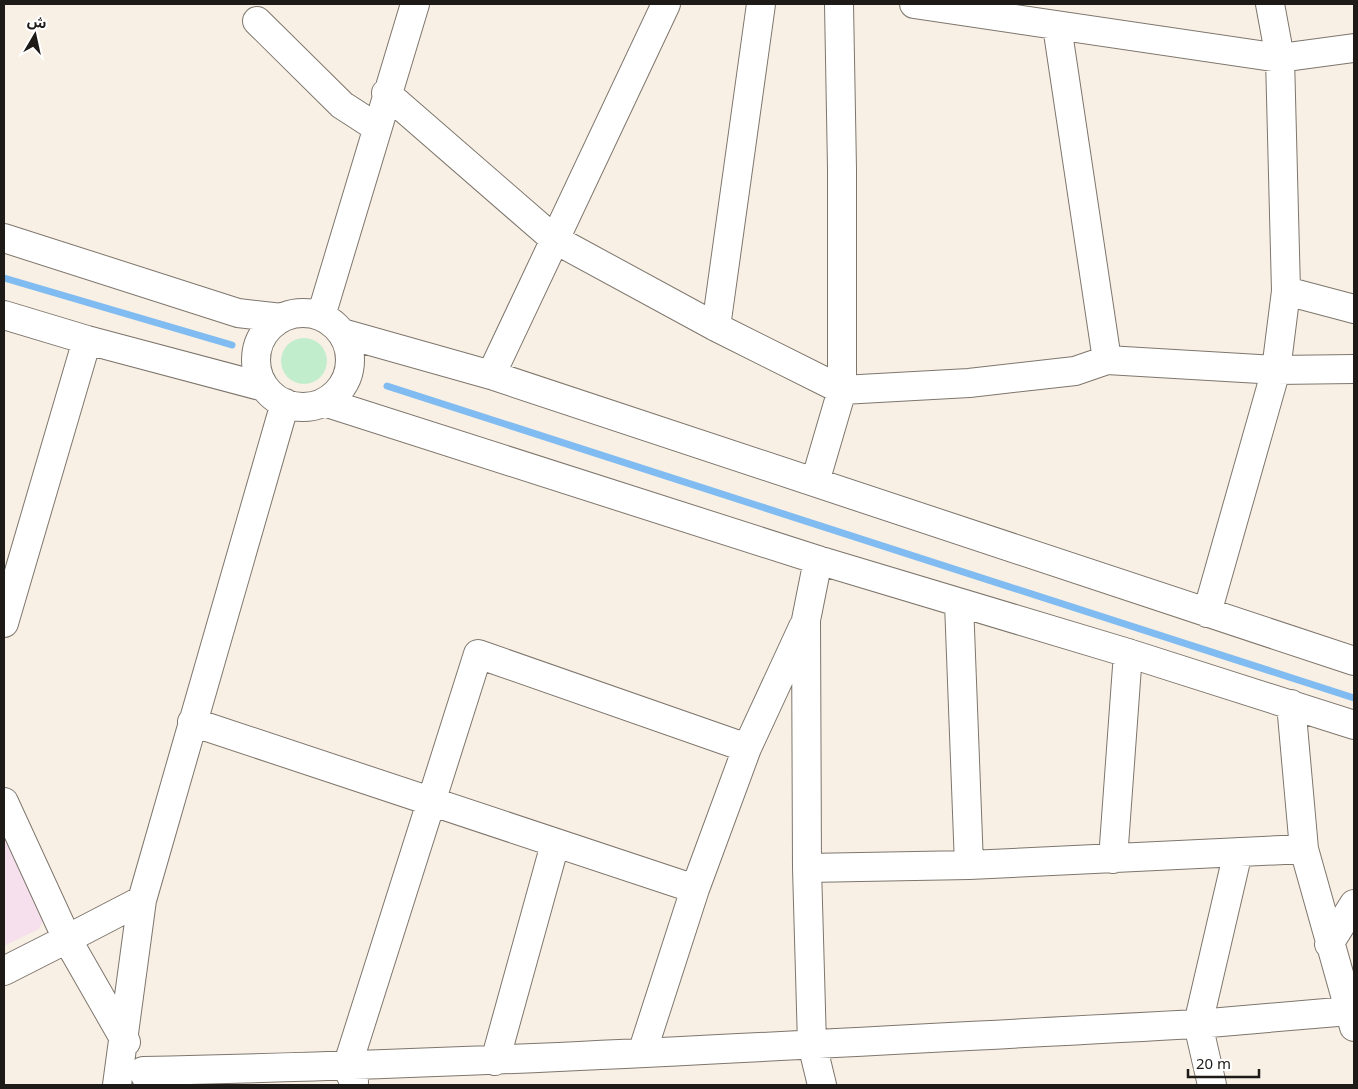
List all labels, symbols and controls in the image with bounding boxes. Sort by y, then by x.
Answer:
north arrow [10,10,60,60]
text: ش [26,11,48,33]
scale bar [1188,1046,1259,1078]
text: 20 m [1196,1053,1231,1073]

